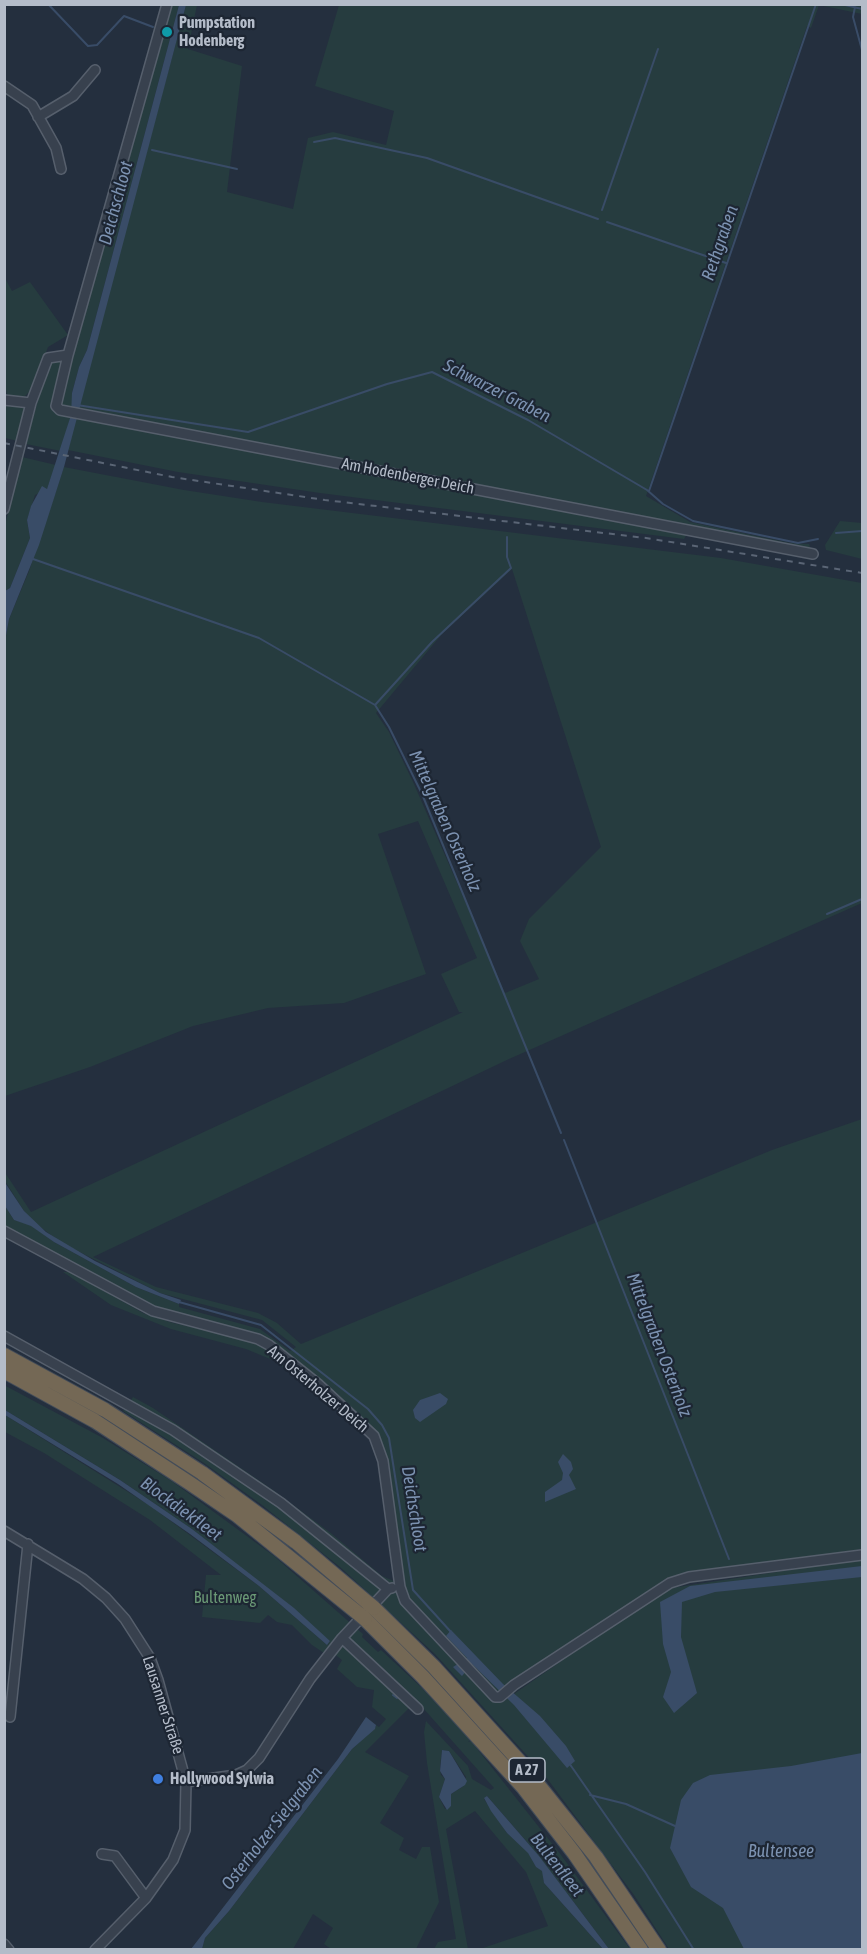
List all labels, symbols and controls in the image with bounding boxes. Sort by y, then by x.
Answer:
place label: Pumpstation Hodenberg [179,13,255,51]
marker: Pumpstation Hodenberg [160,25,174,39]
water label: Deichschloot [94,159,138,247]
water label: Rethgraben [697,203,743,283]
water label: Schwarzer Graben [440,355,554,427]
street label: Am Hodenberger Deich [340,454,476,498]
water label: Mittelgraben Osterholz [404,747,486,895]
water label: Mittelgraben Osterholz [622,1270,696,1420]
street label: Am Osterholzer Deich [264,1341,372,1437]
water label: Deichschloot [397,1465,431,1553]
water label: Blockdiekfleet [136,1472,226,1546]
park label: Bultenweg [194,1588,256,1608]
street label: Lausanner Straße [138,1653,188,1757]
road number: A 27 [509,1758,545,1782]
water label: Osterholzer Sielgraben [217,1762,327,1894]
place label: Hollywood Sylwia [170,1769,274,1789]
marker: Hollywood Sylwia [151,1772,165,1786]
water label: Bultenfleet [526,1829,588,1901]
water label: Bultensee [748,1840,814,1862]

